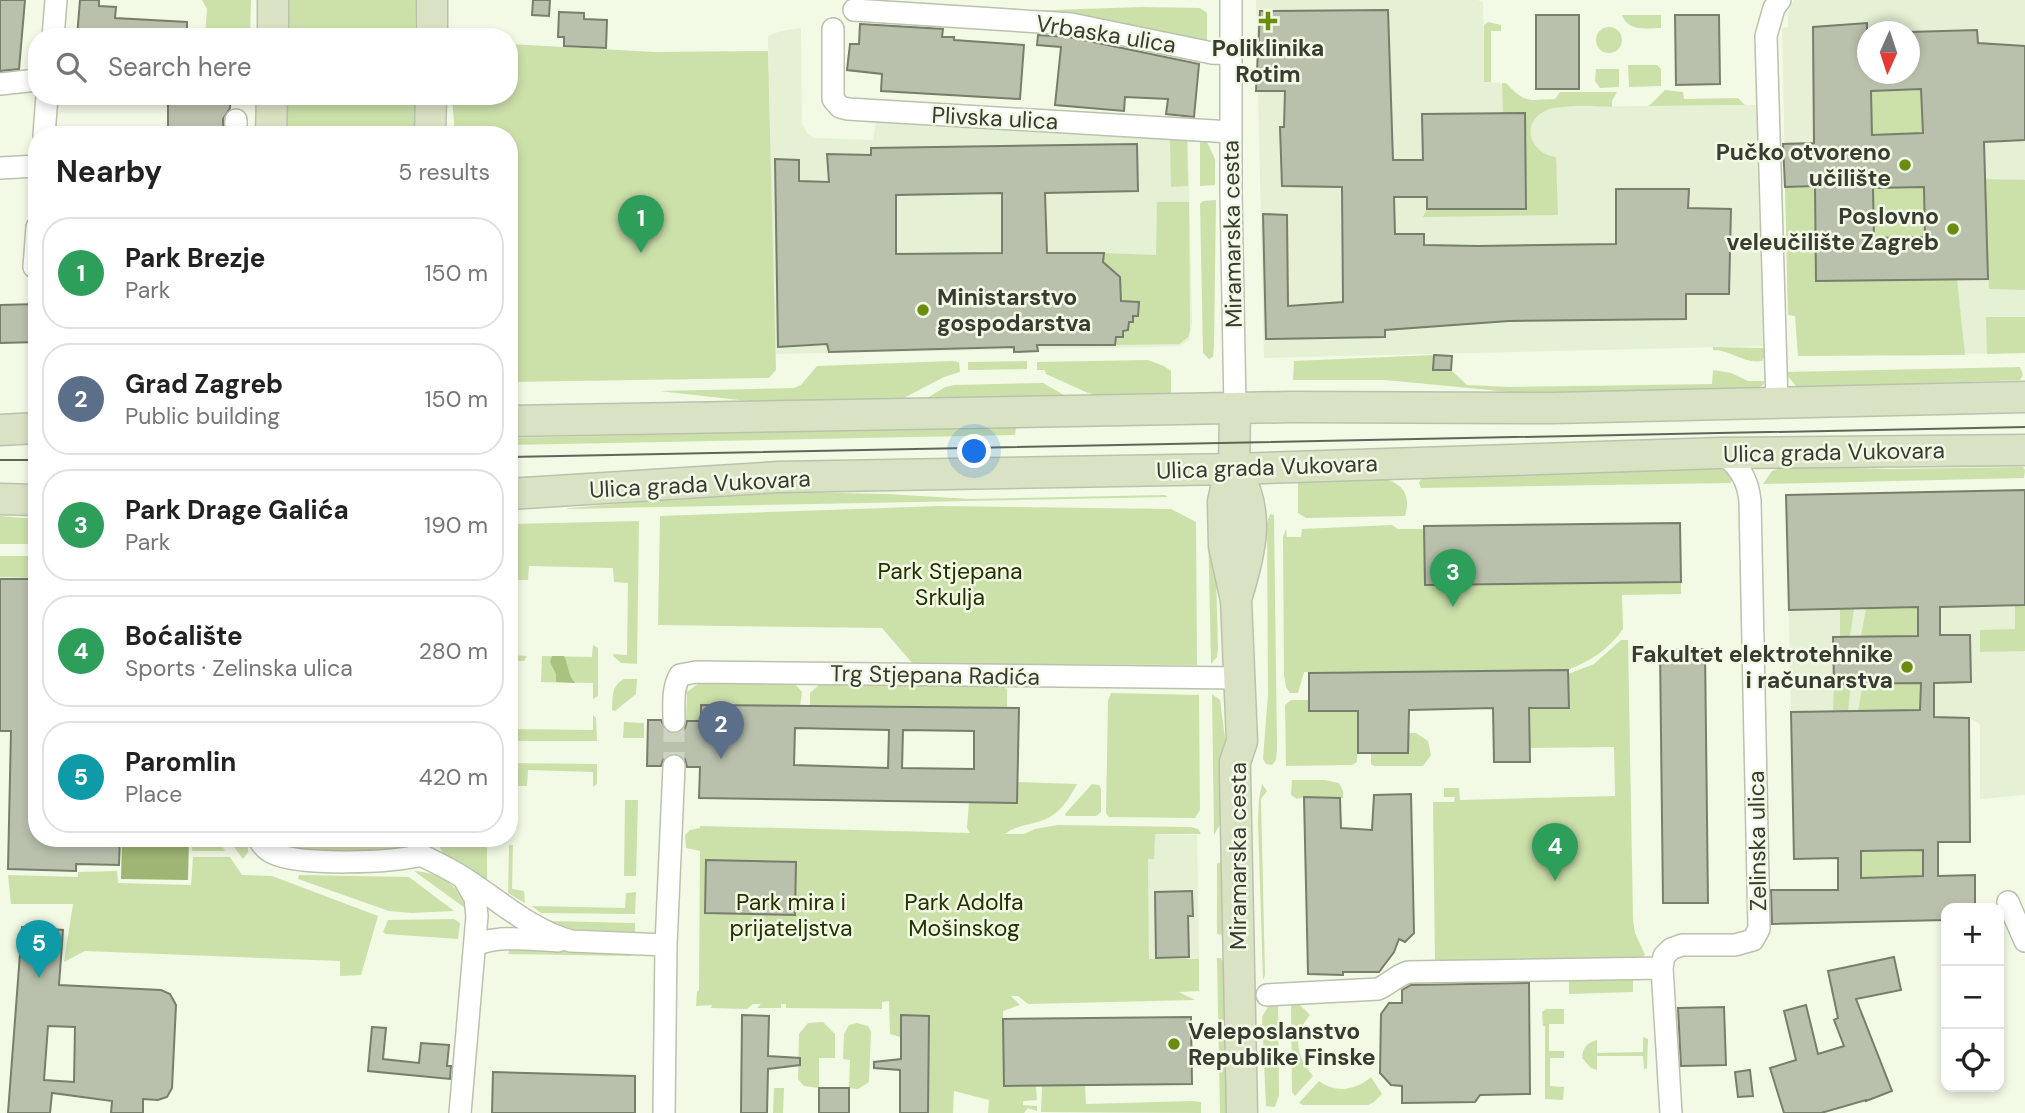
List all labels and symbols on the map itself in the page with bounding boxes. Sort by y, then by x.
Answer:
street label: Vrbaska ulica [1034,8,1178,60]
marker: Poliklinika Rotim [1258,11,1278,31]
north arrow [1857,21,1920,84]
place label: Poliklinika Rotim [1212,33,1324,89]
street label: Plivska ulica [931,100,1059,136]
place label: Pučko otvoreno učilište [1716,137,1891,193]
street label: Miramarska cesta [1215,140,1249,328]
marker: Pučko otvoreno učilište [1897,157,1913,173]
pin: 1 [618,195,664,253]
place label: Poslovno veleučilište Zagreb [1726,201,1939,257]
marker: Poslovno veleučilište Zagreb [1945,221,1961,237]
place label: Ministarstvo gospodarstva [937,282,1091,338]
marker: Ministarstvo gospodarstva [915,302,931,318]
your location [957,434,991,468]
street label: Ulica grada Vukovara [1723,435,1945,469]
street label: Ulica grada Vukovara [1156,448,1378,486]
street label: Ulica grada Vukovara [589,463,811,505]
pin: 3 [1430,549,1476,607]
park label: Park Stjepana Srkulja [877,556,1023,612]
place label: Fakultet elektrotehnike i računarstva [1631,639,1893,695]
street label: Trg Stjepana Radića [830,658,1040,692]
marker: Fakultet elektrotehnike i računarstva [1899,659,1915,675]
pin: 2 [698,701,744,759]
street label: Miramarska cesta [1223,762,1253,950]
street label: Zelinska ulica [1741,770,1773,912]
pin: 4 [1532,823,1578,881]
park label: Park mira i prijateljstva [730,887,852,943]
park label: Park Adolfa Mošinskog [904,887,1024,943]
pin: 5 [16,920,62,978]
place label: Veleposlanstvo Republike Finske [1188,1016,1376,1072]
marker: Veleposlanstvo Republike Finske [1166,1036,1182,1052]

